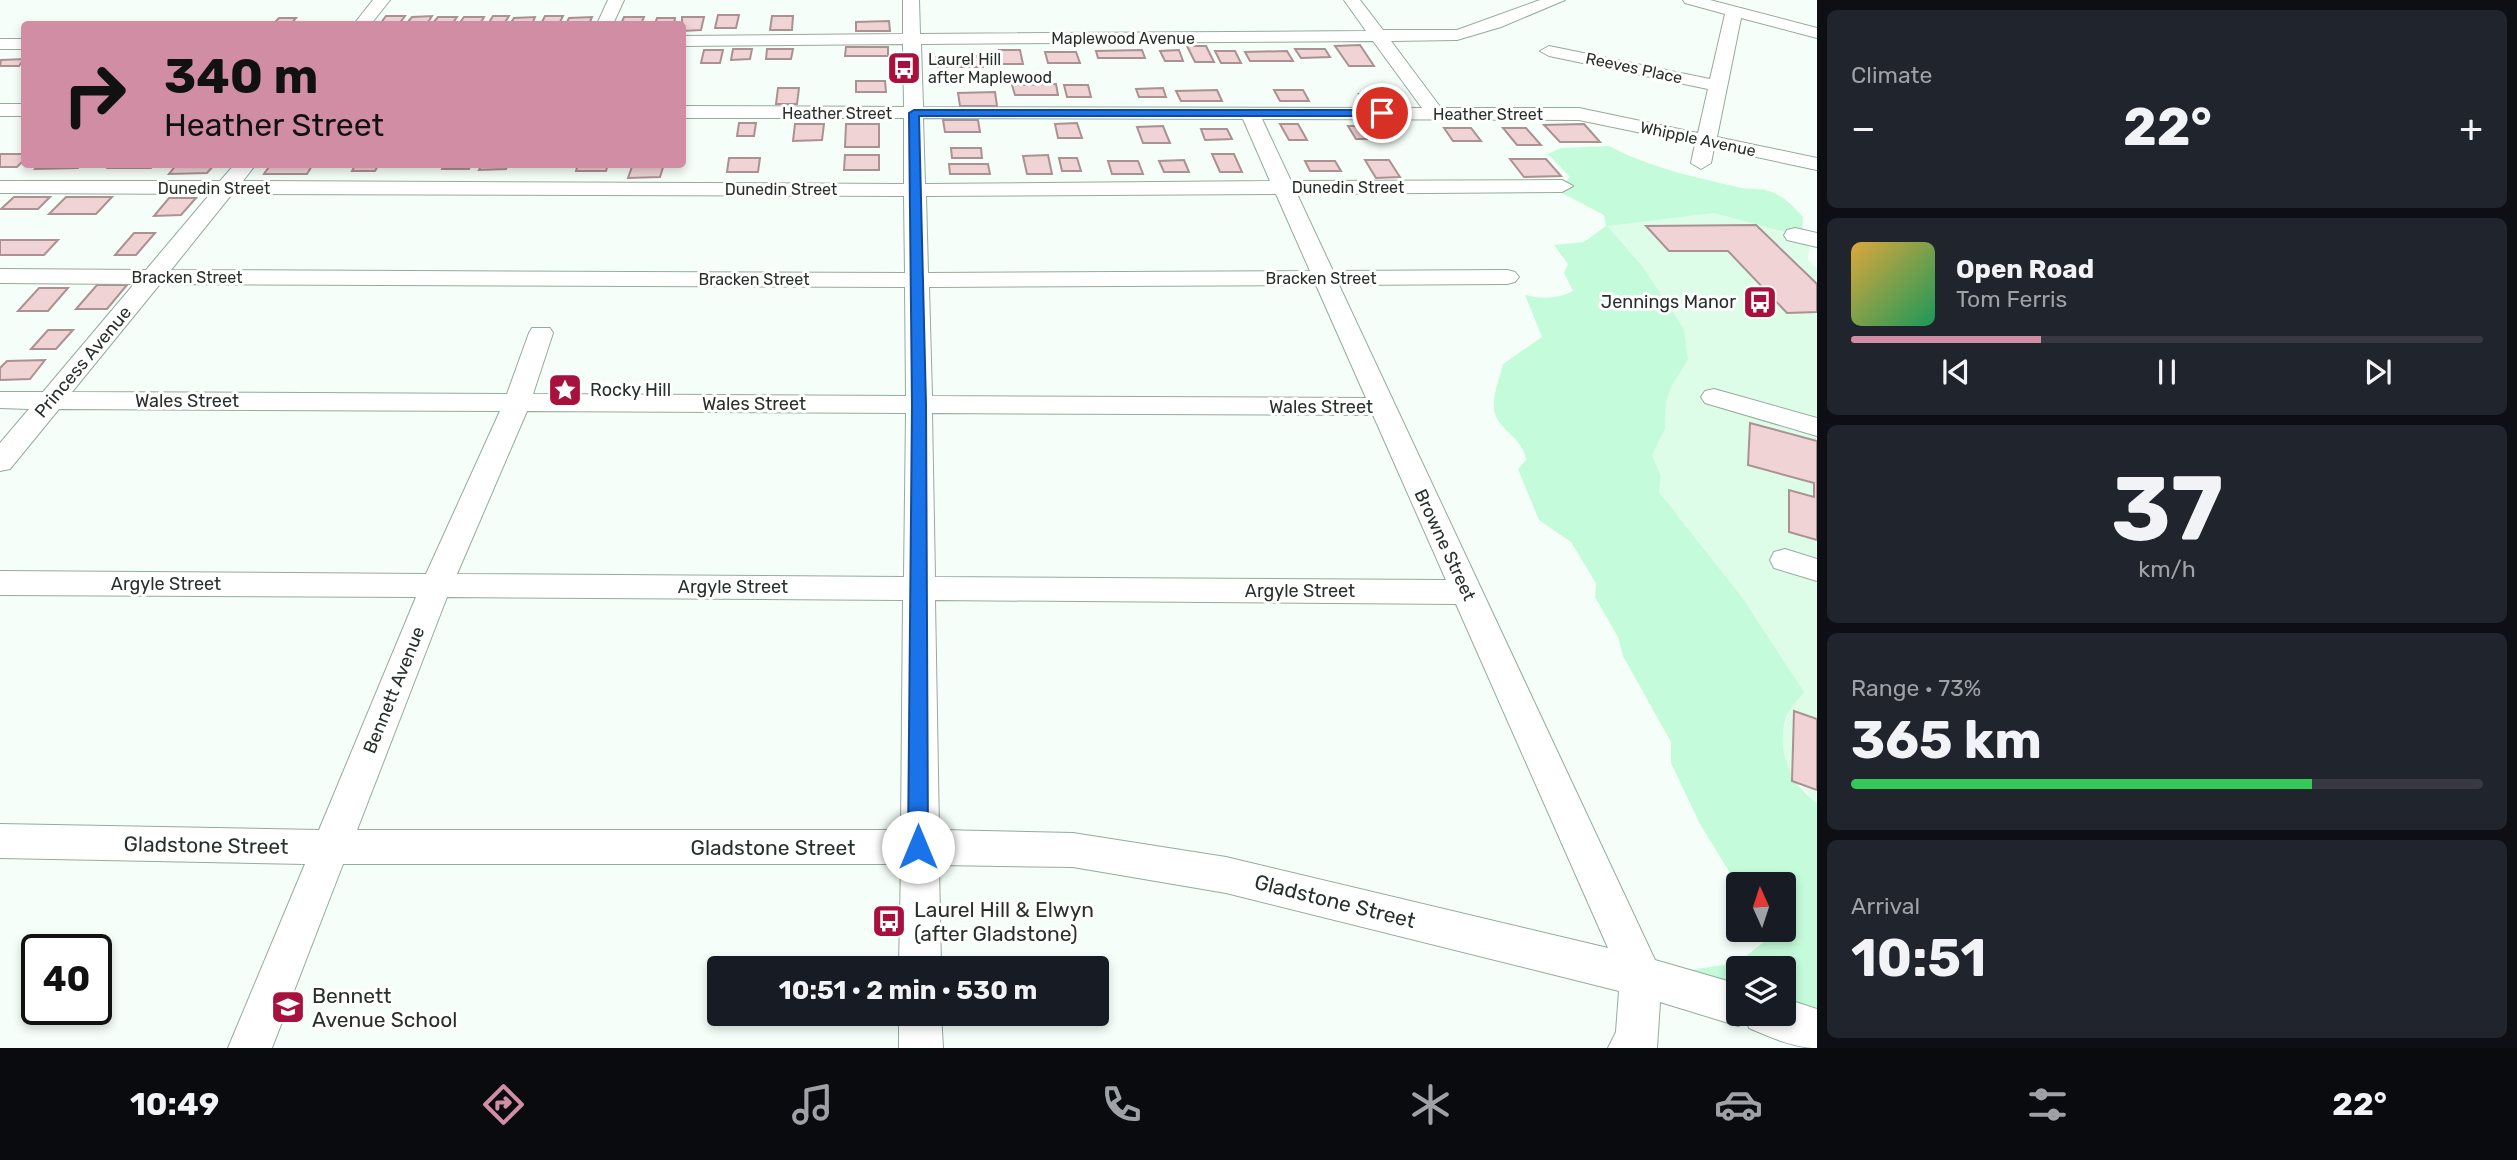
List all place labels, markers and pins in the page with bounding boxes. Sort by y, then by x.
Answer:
bus stop icon: Laurel Hill after Maplewood [885,49,923,87]
place label: Laurel Hill after Maplewood [928,50,1052,87]
pin [1352,83,1412,143]
bus stop icon: Jennings Manor [1741,283,1779,321]
place label: Jennings Manor [1601,291,1736,313]
place icon: Rocky Hill [546,371,584,409]
place label: Rocky Hill [590,379,671,401]
place label: Laurel Hill & Elwyn (after Gladstone) [914,897,1094,946]
bus stop icon: Laurel Hill & Elwyn (after Gladstone) [870,902,908,940]
place label: Bennett Avenue School [312,983,457,1032]
school or university icon: Bennett Avenue School [269,988,307,1026]

